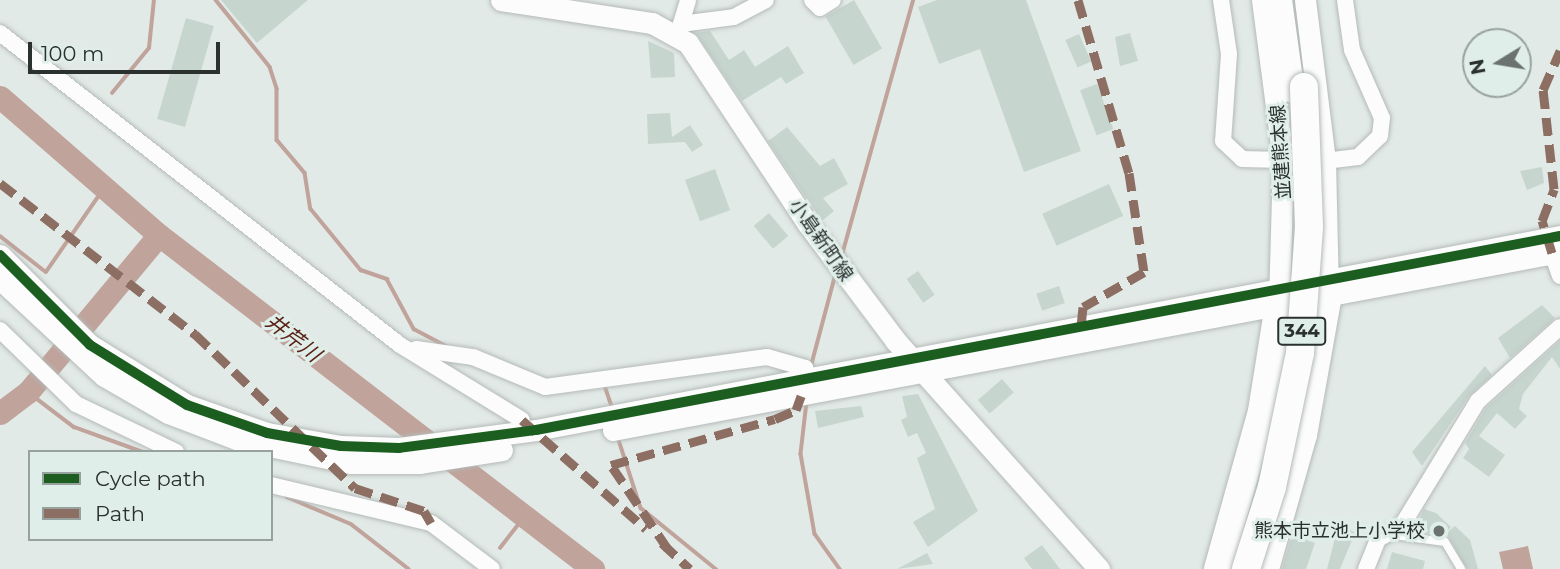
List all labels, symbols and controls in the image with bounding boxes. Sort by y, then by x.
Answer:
scale bar [32,28,224,72]
north arrow [1462,28,1532,98]
text: 100 m [41,41,104,66]
text: N [1465,57,1491,76]
street label: 並建熊本線 [1266,104,1296,200]
street label: 小島新町線 [784,195,858,285]
water label: 井芹川 [260,309,326,367]
road number: 344 [1276,316,1328,346]
legend [28,450,273,541]
text: Cycle path [95,466,206,491]
text: Path [95,501,145,526]
place label: 熊本市立池上小学校 [1254,520,1425,542]
marker: 熊本市立池上小学校 [1431,523,1447,539]

